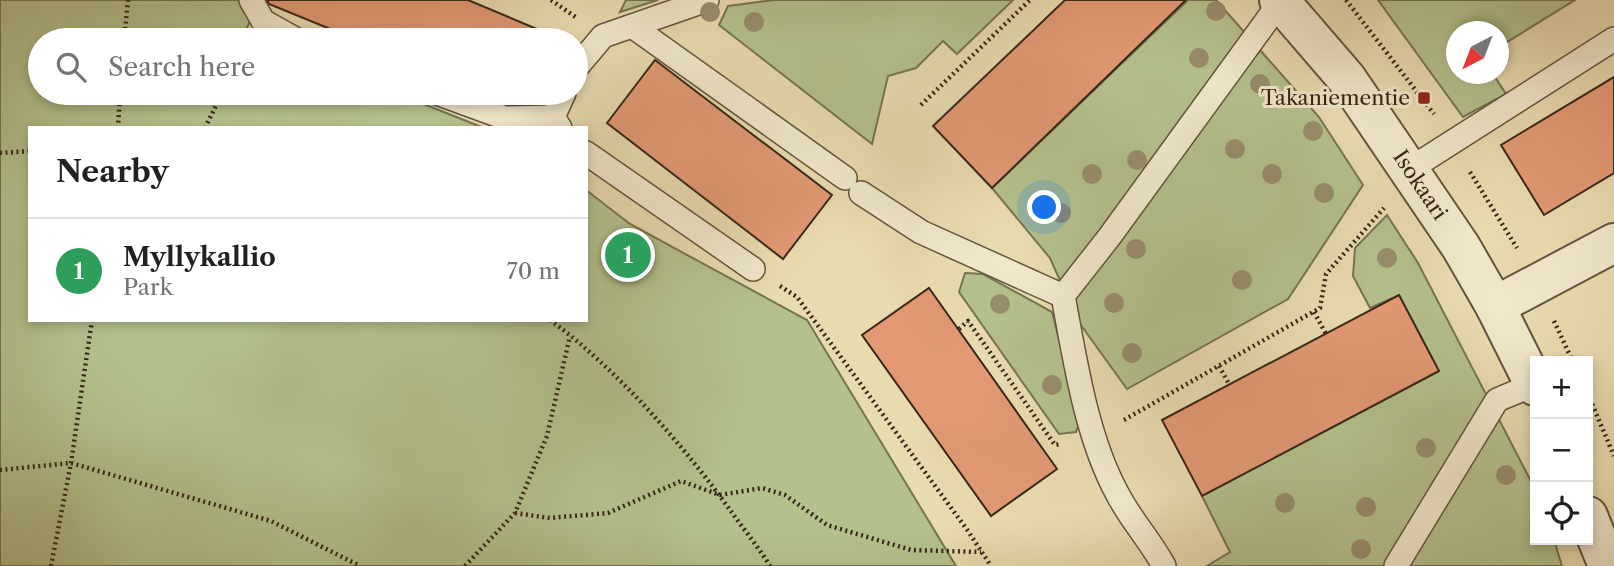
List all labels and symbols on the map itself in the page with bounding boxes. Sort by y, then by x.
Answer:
north arrow [1446,21,1509,84]
place label: Takaniementie [1261,85,1410,110]
marker: Takaniementie [1416,90,1432,106]
street label: Isokaari [1388,145,1453,224]
your location [1027,190,1061,224]
pin: 1 [605,229,651,281]

